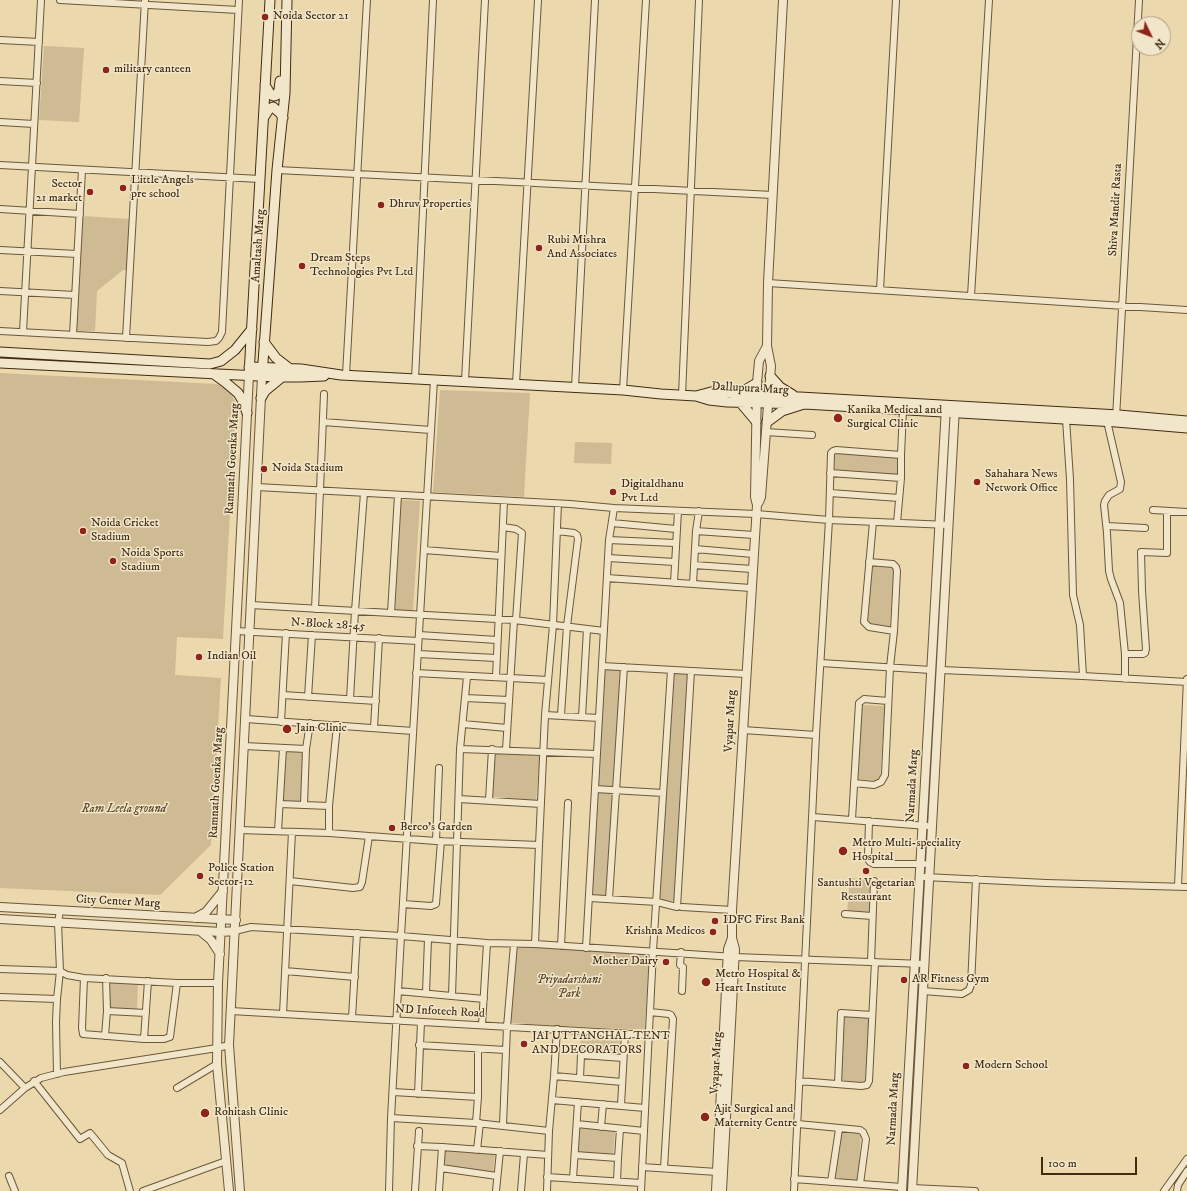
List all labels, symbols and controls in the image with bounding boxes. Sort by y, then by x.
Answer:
place label: Noida Sector 21 [273,10,349,24]
marker: Noida Sector 21 [260,12,270,22]
north arrow [1131,16,1171,56]
text: N [1151,35,1167,52]
place label: military canteen [114,63,191,77]
marker: military canteen [101,65,111,75]
street label: Shiva Mandir Rasta [1106,163,1126,257]
place label: Little Angels pre school [131,174,194,202]
place label: Sector 21 market [36,178,82,206]
marker: Little Angels pre school [118,183,128,193]
marker: Sector 21 market [85,187,95,197]
place label: Dhruv Properties [389,198,471,212]
marker: Dhruv Properties [376,200,386,210]
street label: Amaltash Marg [249,209,269,283]
place label: Rubi Mishra And Associates [547,234,617,262]
marker: Rubi Mishra And Associates [534,243,544,253]
place label: Dream Steps Technologies Pvt Ltd [310,252,413,280]
marker: Dream Steps Technologies Pvt Ltd [297,261,307,271]
street label: Dallupura Marg [711,380,789,398]
street label: Ramnath Goenka Marg [223,403,243,515]
place label: Kanika Medical and Surgical Clinic [847,404,942,432]
marker: Kanika Medical and Surgical Clinic [832,412,844,424]
place label: Noida Stadium [272,462,343,476]
marker: Noida Stadium [259,464,269,474]
place label: Sahahara News Network Office [985,468,1058,496]
marker: Sahahara News Network Office [972,477,982,487]
place label: Digitaldhanu Pvt Ltd [621,478,684,506]
marker: Digitaldhanu Pvt Ltd [608,487,618,497]
place label: Noida Cricket Stadium [91,517,158,545]
marker: Noida Cricket Stadium [78,526,88,536]
place label: Noida Sports Stadium [121,547,184,575]
marker: Noida Sports Stadium [108,556,118,566]
street label: N-Block 28-45 [290,616,366,634]
place label: Indian Oil [207,650,256,664]
marker: Indian Oil [194,652,204,662]
street label: Vyapar Marg [722,689,740,753]
place label: Jain Clinic [296,722,347,736]
marker: Jain Clinic [281,723,293,735]
street label: Ramnath Goenka Marg [207,727,227,839]
street label: Narmada Marg [904,749,922,823]
park label: Ram Leela ground [82,803,166,817]
place label: Berco's Garden [400,821,473,835]
marker: Berco's Garden [387,823,397,833]
place label: Metro Multi-speciality Hospital [852,837,961,865]
marker: Metro Multi-speciality Hospital [837,845,849,857]
place label: Police Station Sector-12 [208,862,274,890]
marker: Santushti Vegetarian Restaurant [861,866,871,876]
marker: Police Station Sector-12 [195,871,205,881]
place label: Santushti Vegetarian Restaurant [817,877,915,905]
street label: City Center Marg [75,893,161,911]
place label: IDFC First Bank [723,914,805,928]
marker: IDFC First Bank [710,916,720,926]
place label: Krishna Medicos [625,925,705,939]
marker: Krishna Medicos [708,927,718,937]
place label: Mother Dairy [592,955,658,969]
marker: Mother Dairy [661,957,671,967]
place label: Metro Hospital & Heart Institute [715,968,801,996]
place label: AR Fitness Gym [912,973,989,987]
park label: Priyadarshani Park [537,974,601,1002]
marker: AR Fitness Gym [899,975,909,985]
marker: Metro Hospital & Heart Institute [700,976,712,988]
street label: ND Infotech Road [395,1002,485,1022]
place label: JAI UTTANCHAL TENT AND DECORATORS [532,1030,670,1058]
street label: Vyapar Marg [708,1031,726,1095]
marker: JAI UTTANCHAL TENT AND DECORATORS [519,1039,529,1049]
place label: Modern School [974,1059,1048,1073]
marker: Modern School [961,1061,971,1071]
street label: Narmada Marg [885,1072,903,1146]
place label: Ajit Surgical and Maternity Centre [714,1103,797,1131]
place label: Rohitash Clinic [214,1106,288,1120]
marker: Rohitash Clinic [199,1107,211,1119]
marker: Ajit Surgical and Maternity Centre [699,1111,711,1123]
scale bar [1043,1149,1139,1175]
text: 100 m [1048,1156,1077,1171]

